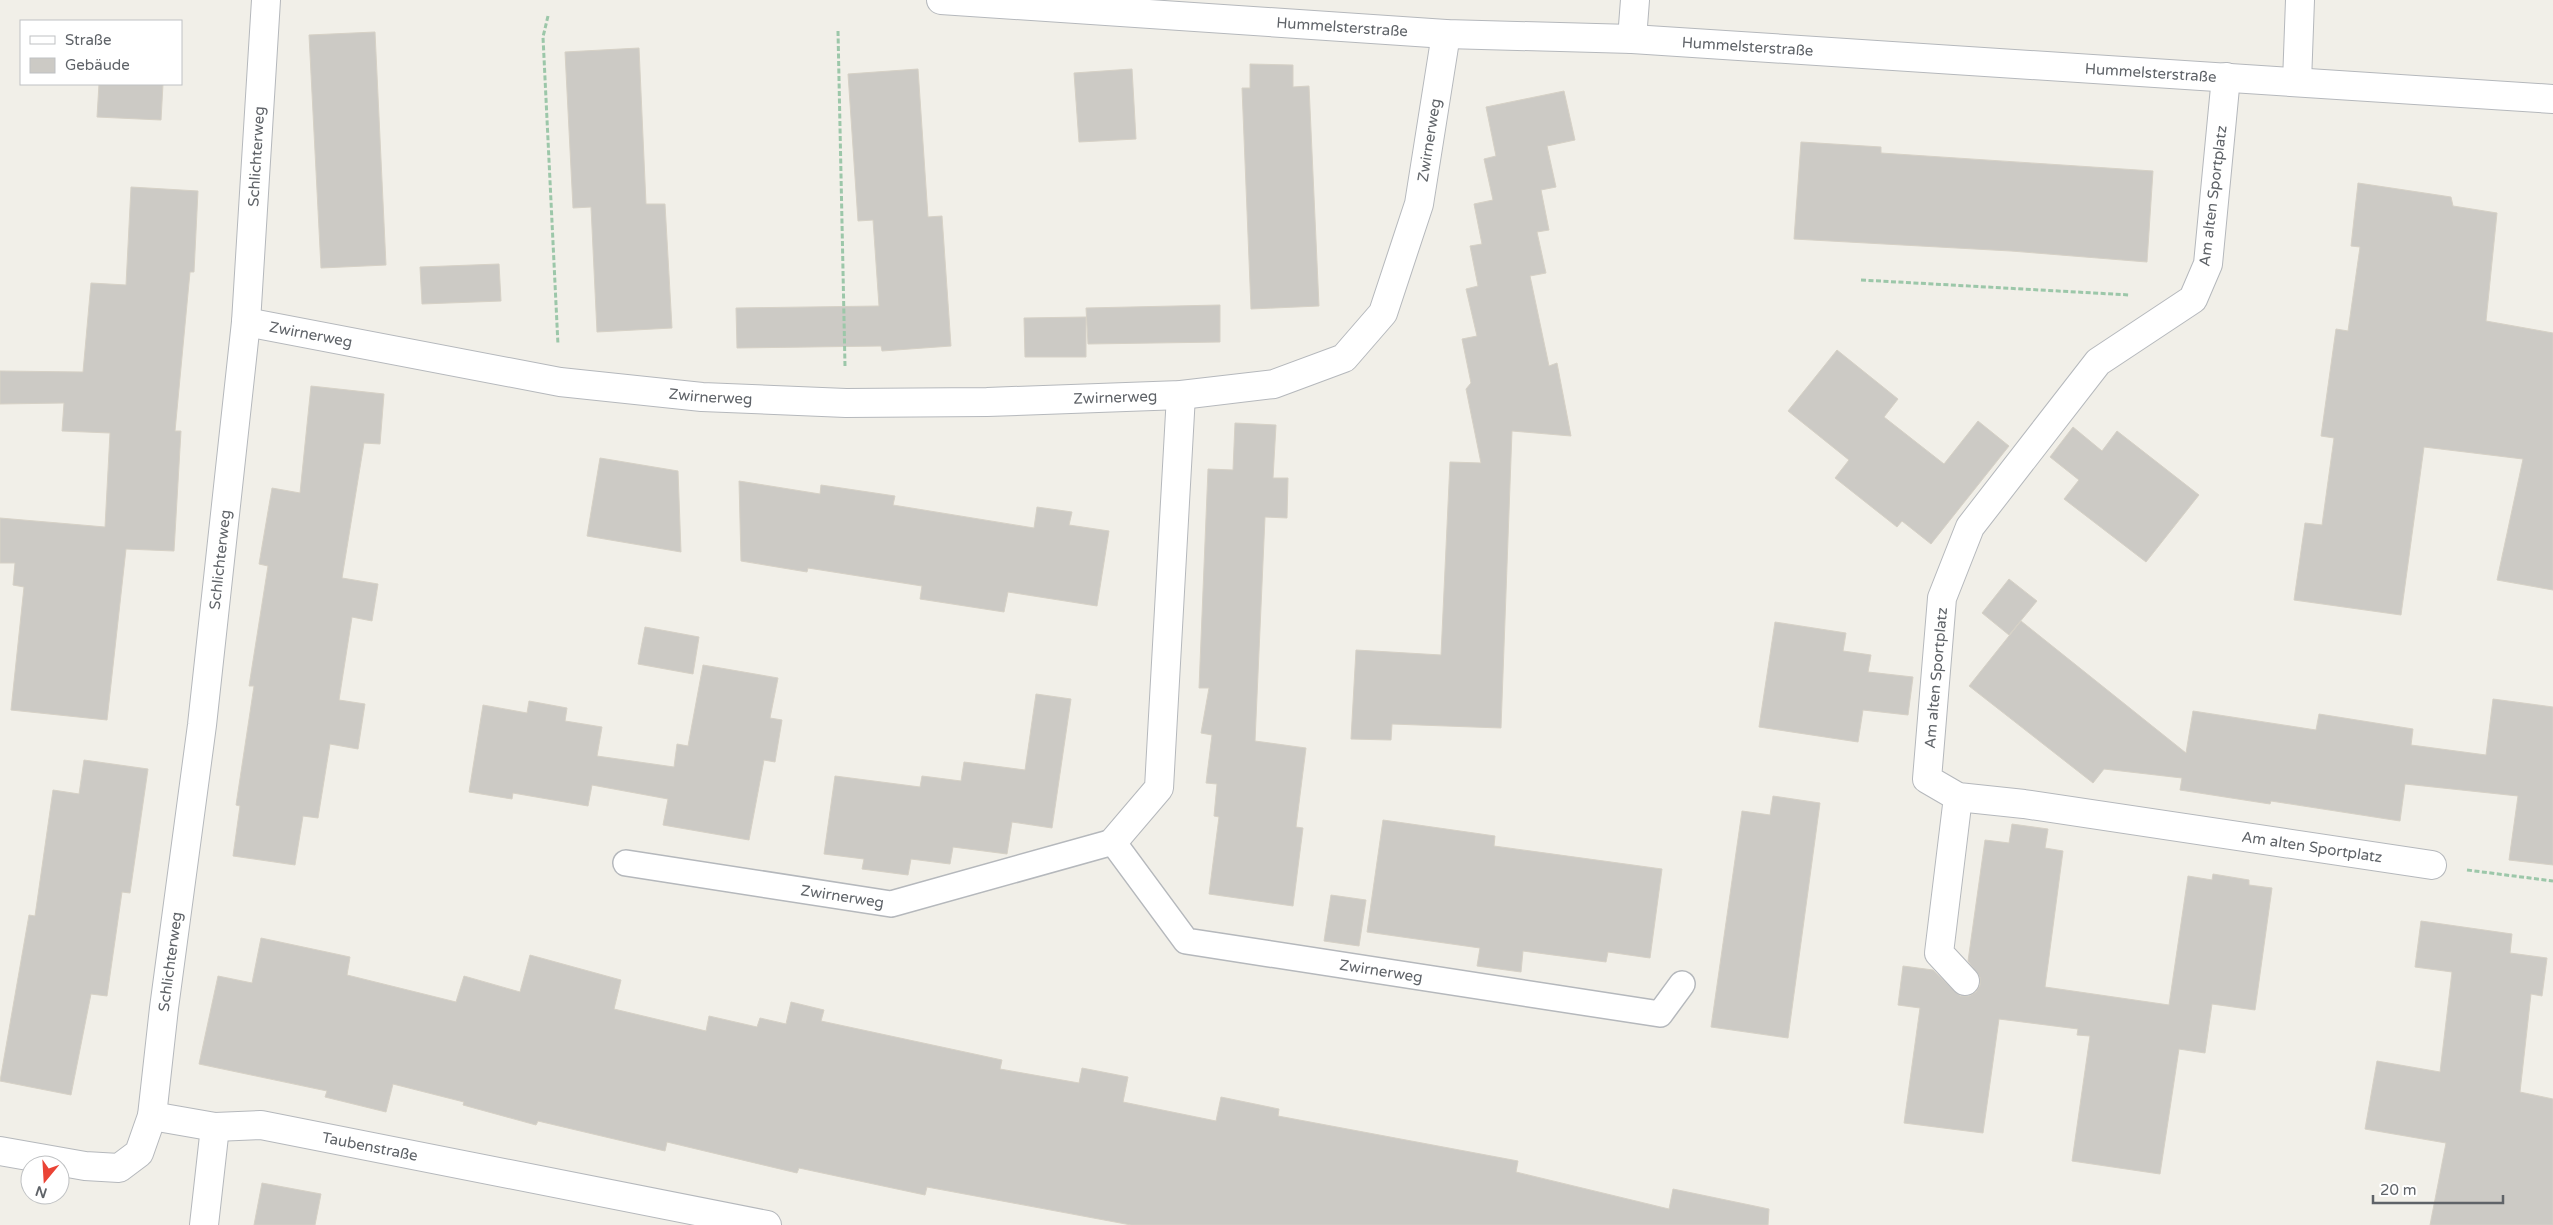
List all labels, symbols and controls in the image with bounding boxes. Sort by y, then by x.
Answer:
street label: Hummelsterstraße [1276,14,1408,40]
legend [20,20,182,85]
text: Straße [65,31,111,49]
street label: Hummelsterstraße [1681,33,1814,60]
text: Gebäude [65,56,130,74]
street label: Hummelsterstraße [2084,60,2217,86]
street label: Zwirnerweg [1414,97,1445,183]
street label: Schlichterweg [244,106,268,207]
street label: Am alten Sportplatz [2195,124,2231,268]
street label: Zwirnerweg [268,318,354,351]
street label: Zwirnerweg [668,385,753,408]
street label: Zwirnerweg [1073,387,1158,408]
street label: Schlichterweg [206,509,234,611]
street label: Am alten Sportplatz [1921,607,1951,749]
street label: Am alten Sportplatz [2240,828,2383,866]
street label: Zwirnerweg [799,881,885,912]
street label: Schlichterweg [155,911,186,1013]
street label: Zwirnerweg [1338,956,1424,986]
street label: Taubenstraße [320,1128,419,1165]
north arrow [20,1155,70,1205]
scale bar [2373,1172,2503,1204]
text: 20 m [2380,1181,2417,1199]
text: N [33,1182,49,1202]

